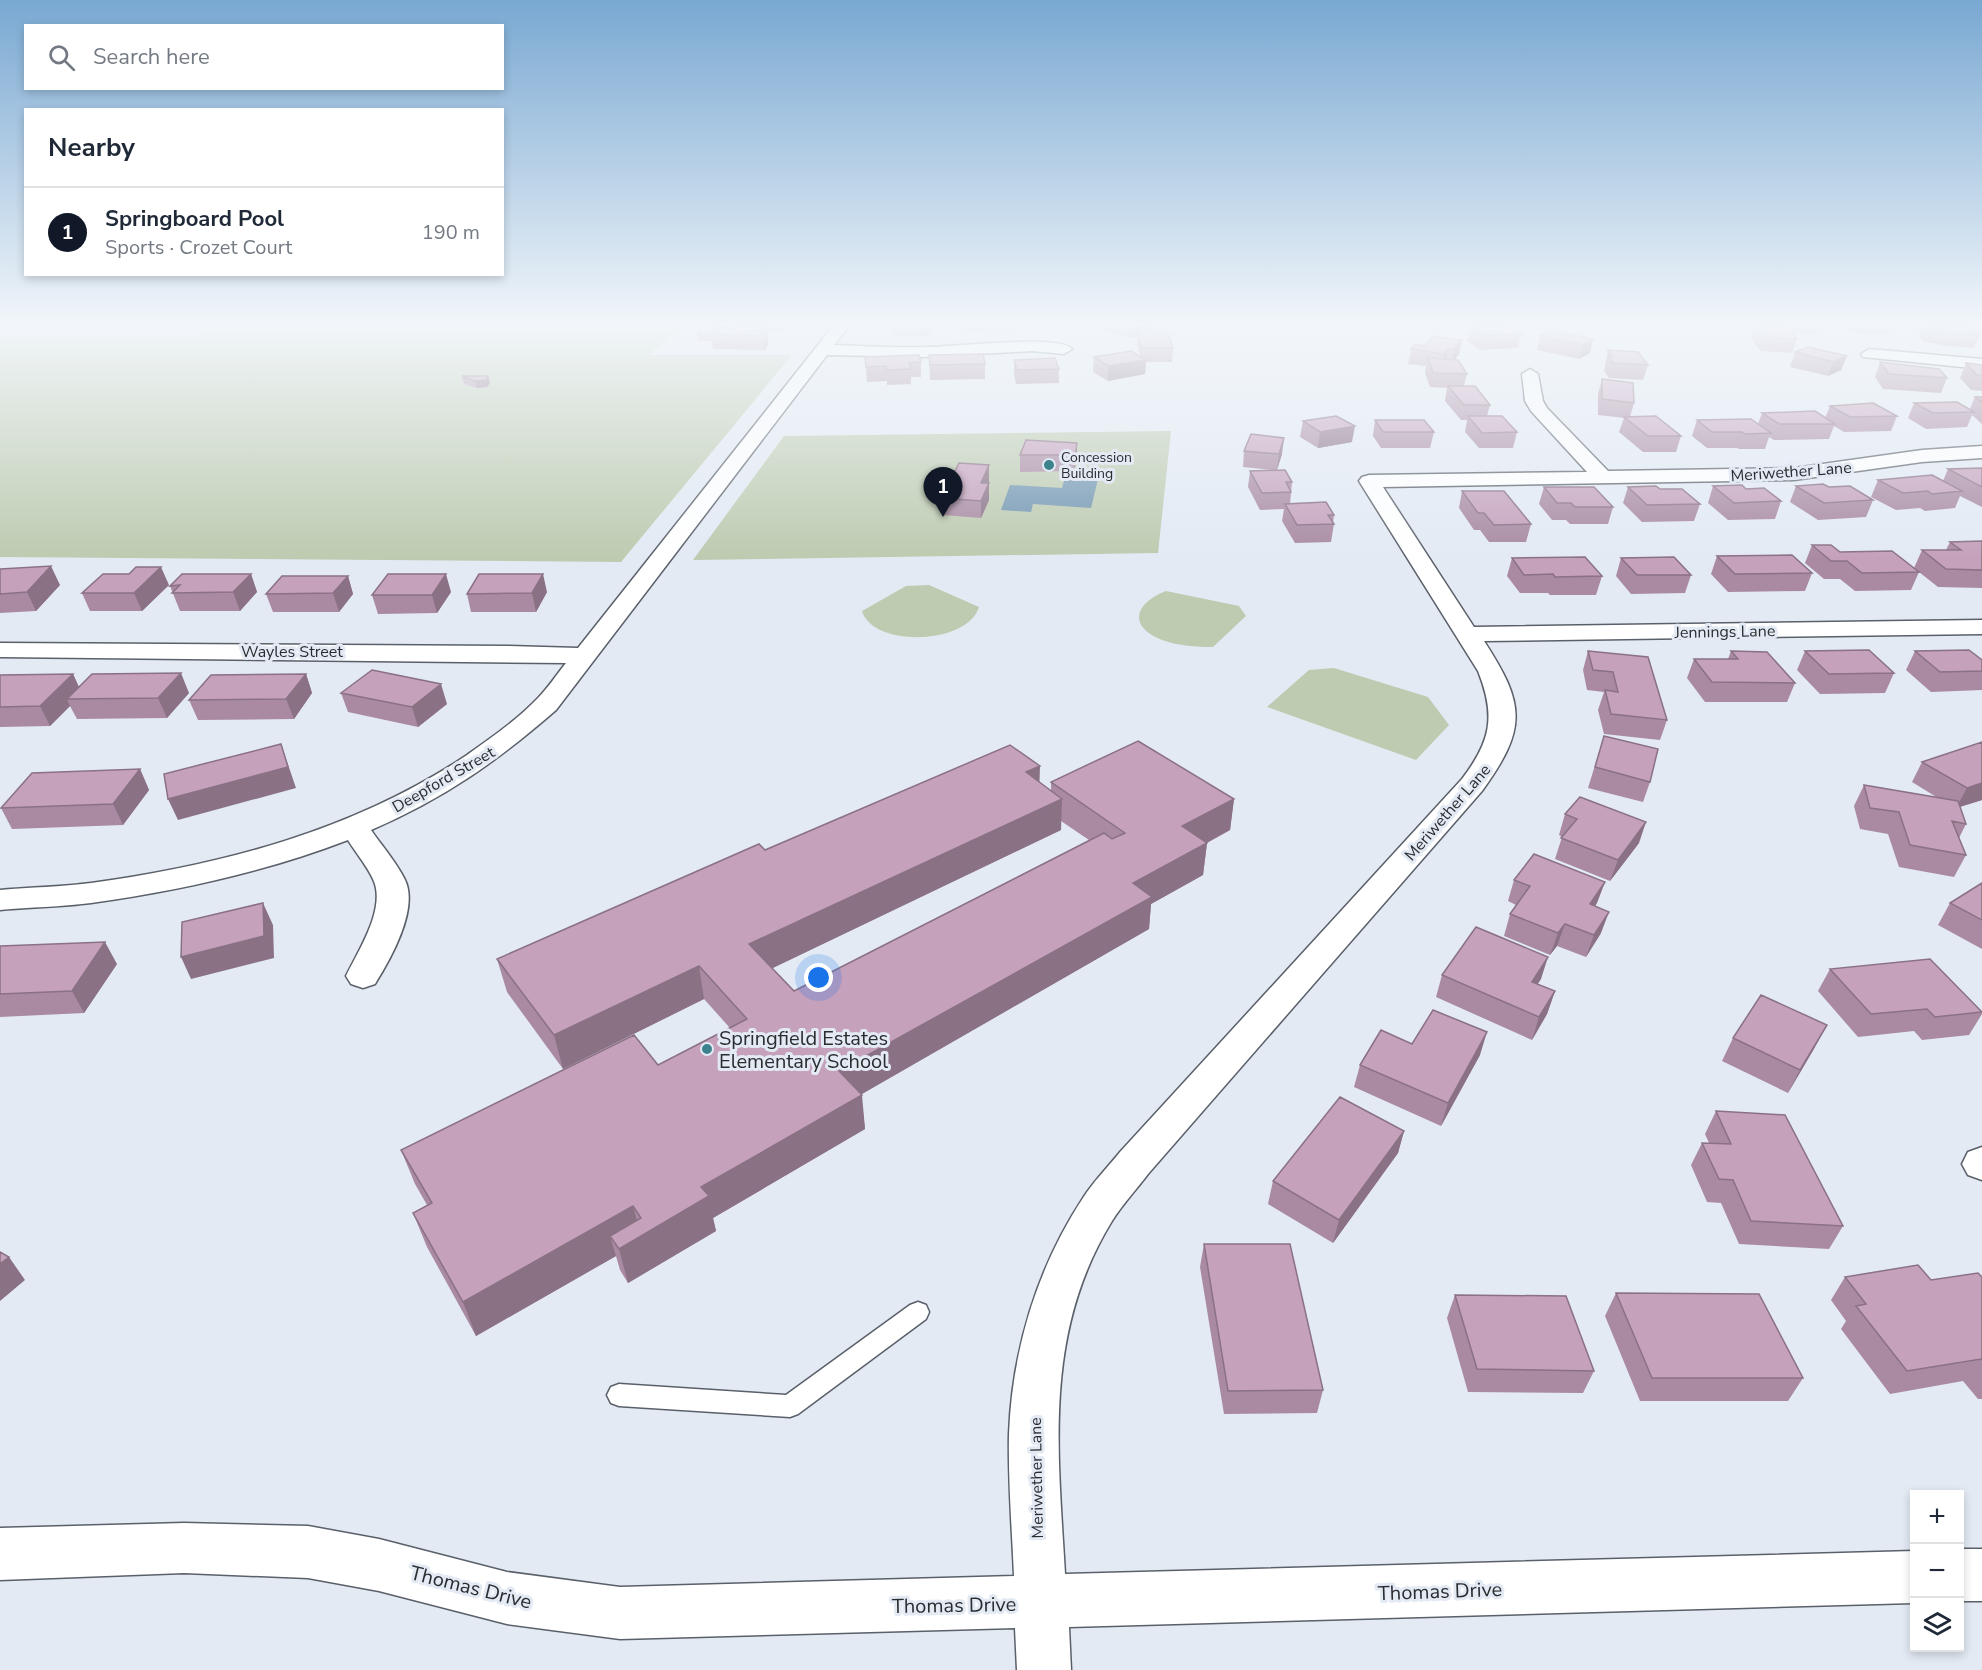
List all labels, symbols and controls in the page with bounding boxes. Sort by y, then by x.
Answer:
search box [24,24,504,90]
icon: search [45,41,78,74]
text: Search here [93,42,210,72]
text: Nearby [48,130,135,165]
text: Springboard Pool [105,204,284,234]
text: 1 [62,219,74,246]
text: 190 m [422,219,480,246]
text: Sports · Crozet Court [105,234,292,261]
place label: Concession Building [1061,448,1132,483]
street label: Meriwether Lane [1730,457,1852,487]
marker: Concession Building [1042,458,1056,472]
pin: 1 [924,468,962,517]
street label: Jennings Lane [1674,620,1776,644]
street label: Wayles Street [241,641,343,663]
street label: Deepford Street [388,741,499,818]
street label: Meriwether Lane [1400,760,1496,866]
your location [804,963,833,992]
place label: Springfield Estates Elementary School [719,1025,888,1075]
marker: Springfield Estates Elementary School [700,1042,714,1056]
street label: Meriwether Lane [1025,1417,1049,1539]
map controls [1910,1490,1964,1652]
button: + [1910,1490,1964,1544]
button: − [1910,1544,1964,1598]
street label: Thomas Drive [407,1559,535,1616]
street label: Thomas Drive [1377,1576,1503,1607]
street label: Thomas Drive [892,1591,1016,1620]
button: layers [1910,1598,1964,1652]

